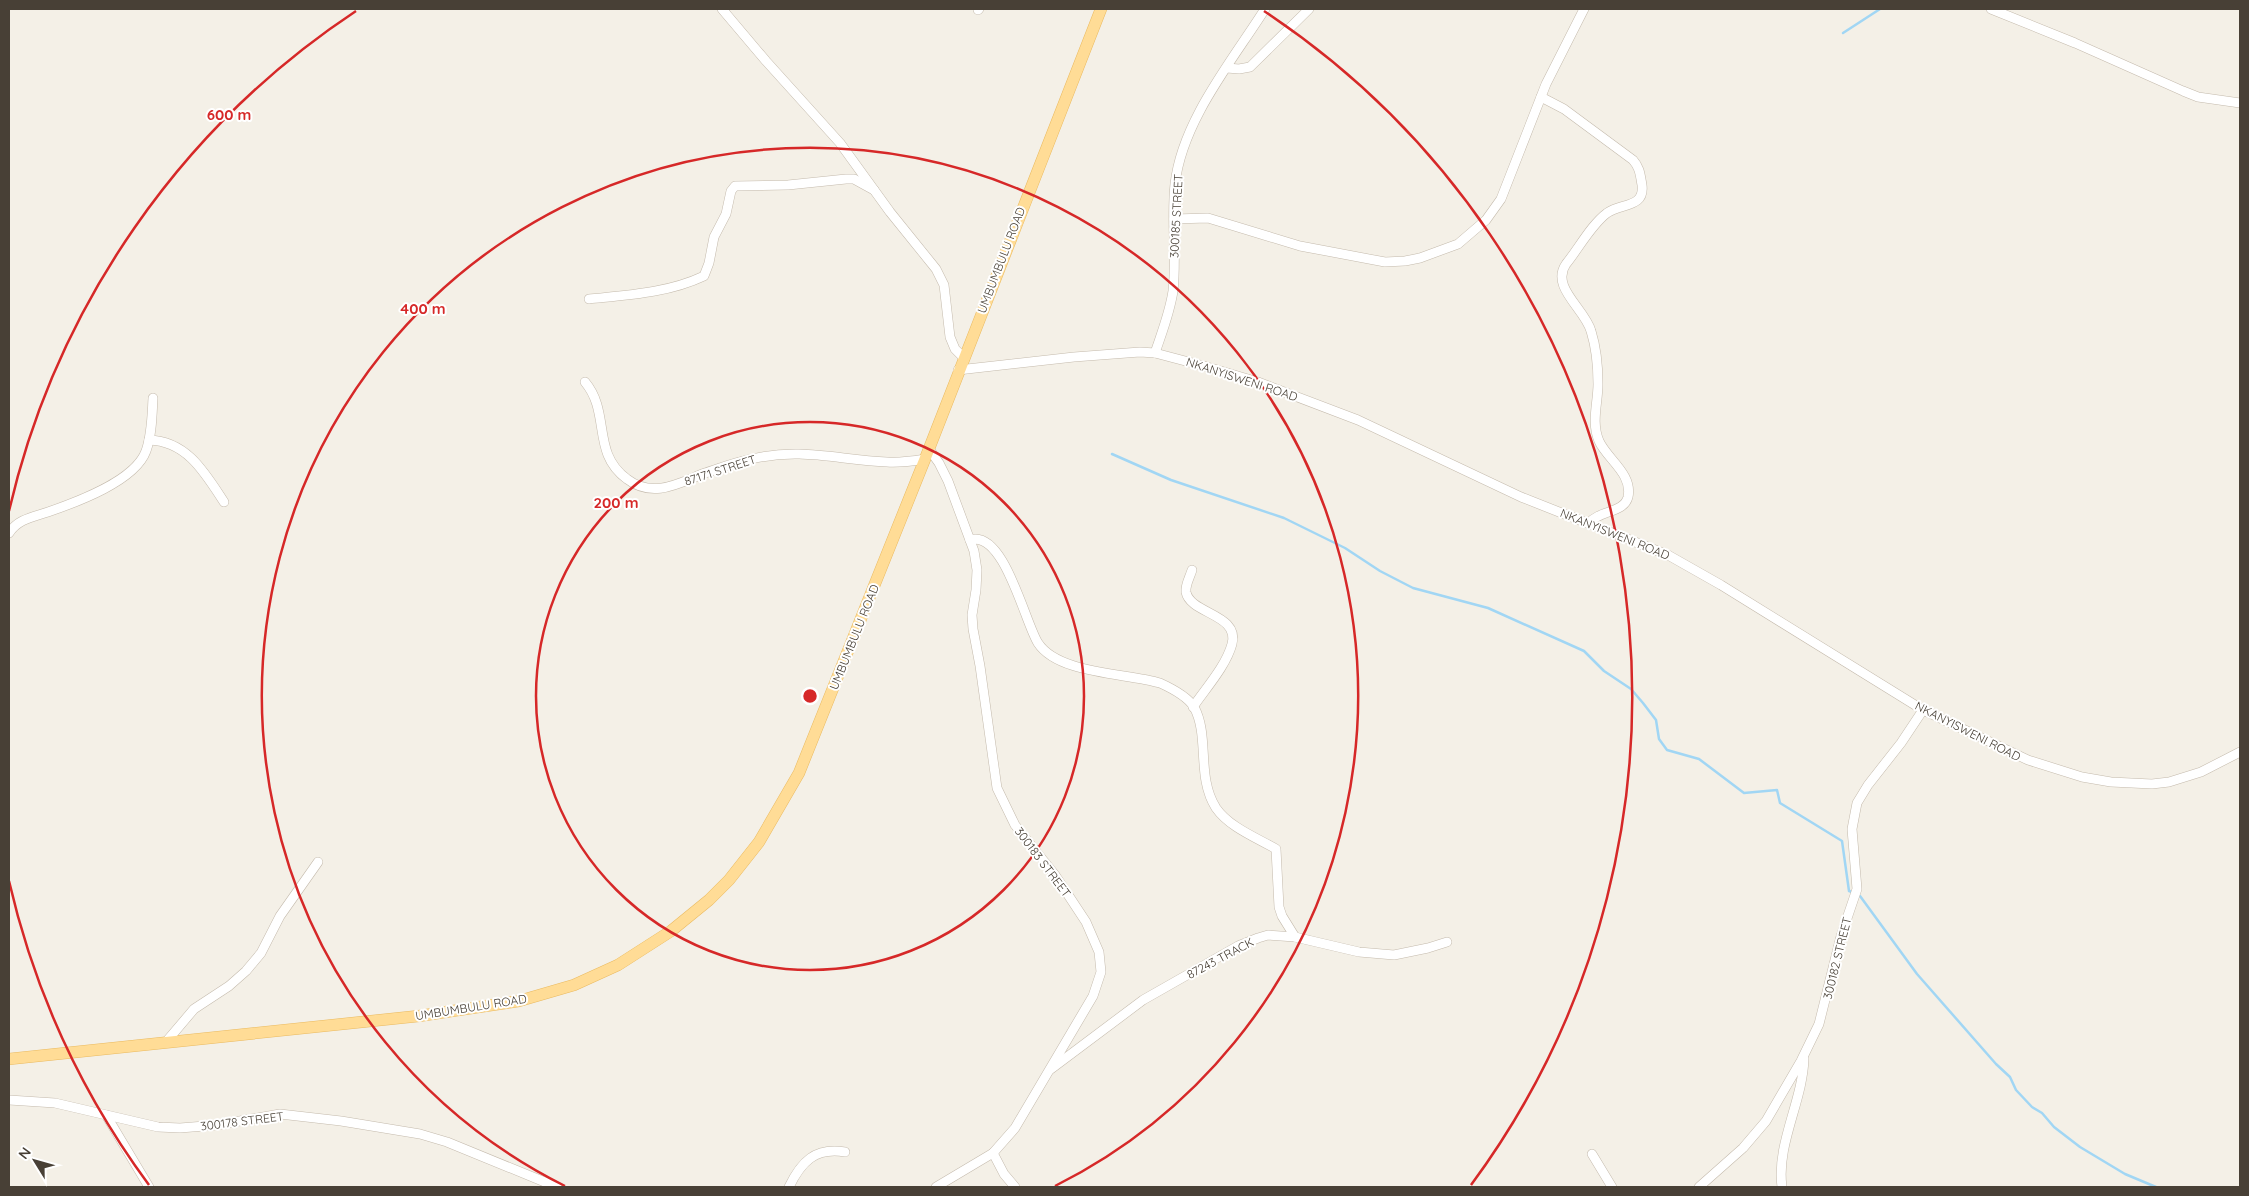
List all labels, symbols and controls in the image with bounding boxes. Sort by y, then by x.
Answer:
text: 600 m [207,105,251,124]
street label: 300185 STREET [1166,174,1186,258]
street label: UMBUMBULU ROAD [974,204,1028,315]
text: 400 m [400,299,446,318]
street label: NKANYISWENI ROAD [1184,354,1300,404]
street label: 87171 STREET [682,451,758,489]
text: 200 m [594,493,639,512]
street label: NKANYISWENI ROAD [1558,505,1672,563]
street label: UMBUMBULU ROAD [826,582,882,692]
centre of rings [801,687,819,705]
street label: NKANYISWENI ROAD [1913,698,2024,764]
street label: 300183 STREET [1012,824,1074,900]
street label: 300182 STREET [1820,915,1854,1001]
street label: 87243 TRACK [1184,934,1256,982]
street label: UMBUMBULU ROAD [414,991,528,1023]
street label: 300178 STREET [199,1108,285,1134]
north arrow [10,1136,60,1186]
text: N [14,1144,35,1163]

